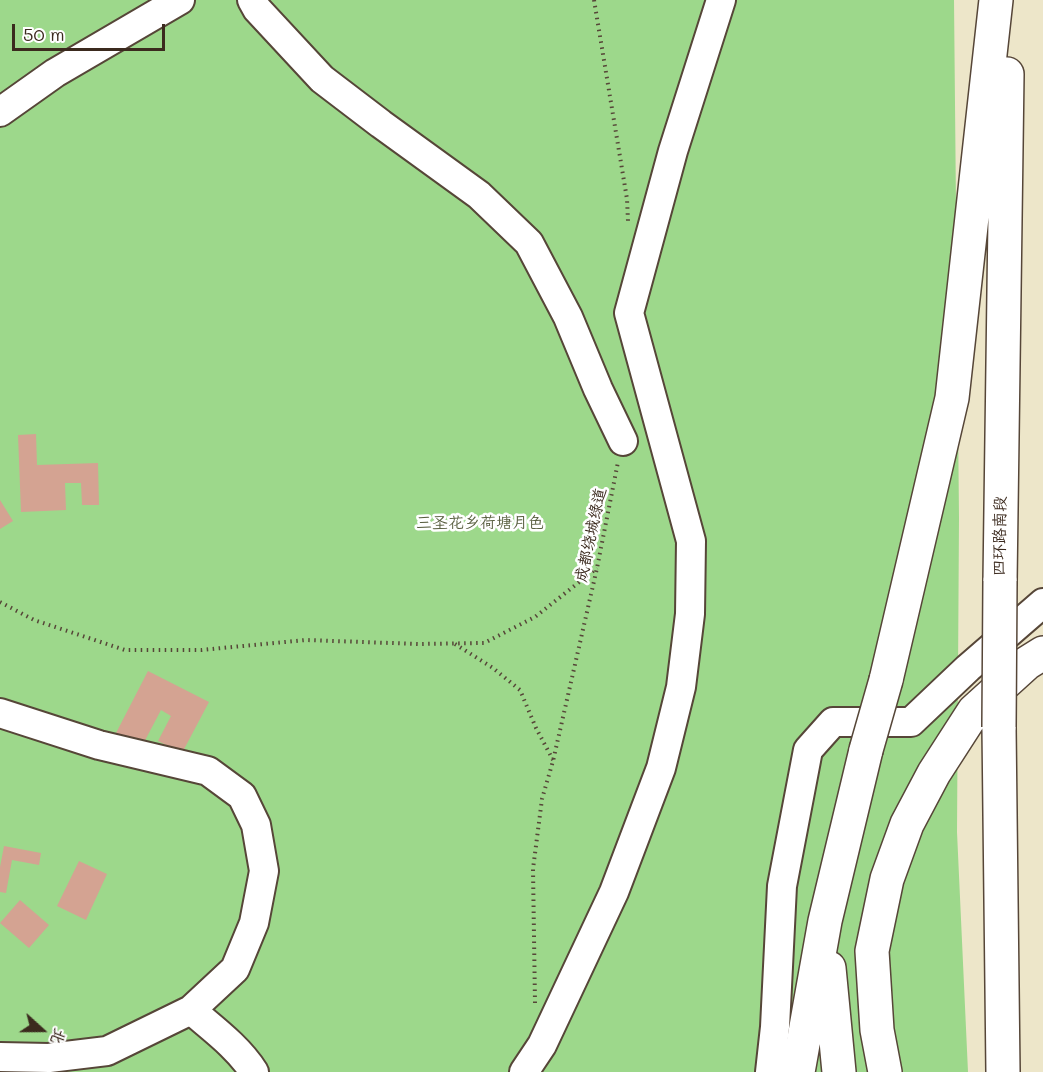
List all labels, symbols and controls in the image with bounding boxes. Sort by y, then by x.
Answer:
scale bar [15,12,168,50]
text: 50 m [23,22,65,46]
street label: 成都绕城绿道 [572,486,610,584]
street label: 四环路南段 [990,496,1010,576]
park label: 三圣花乡荷塘月色 [416,513,544,533]
north arrow [12,1000,72,1060]
text: 北 [47,1025,72,1048]

